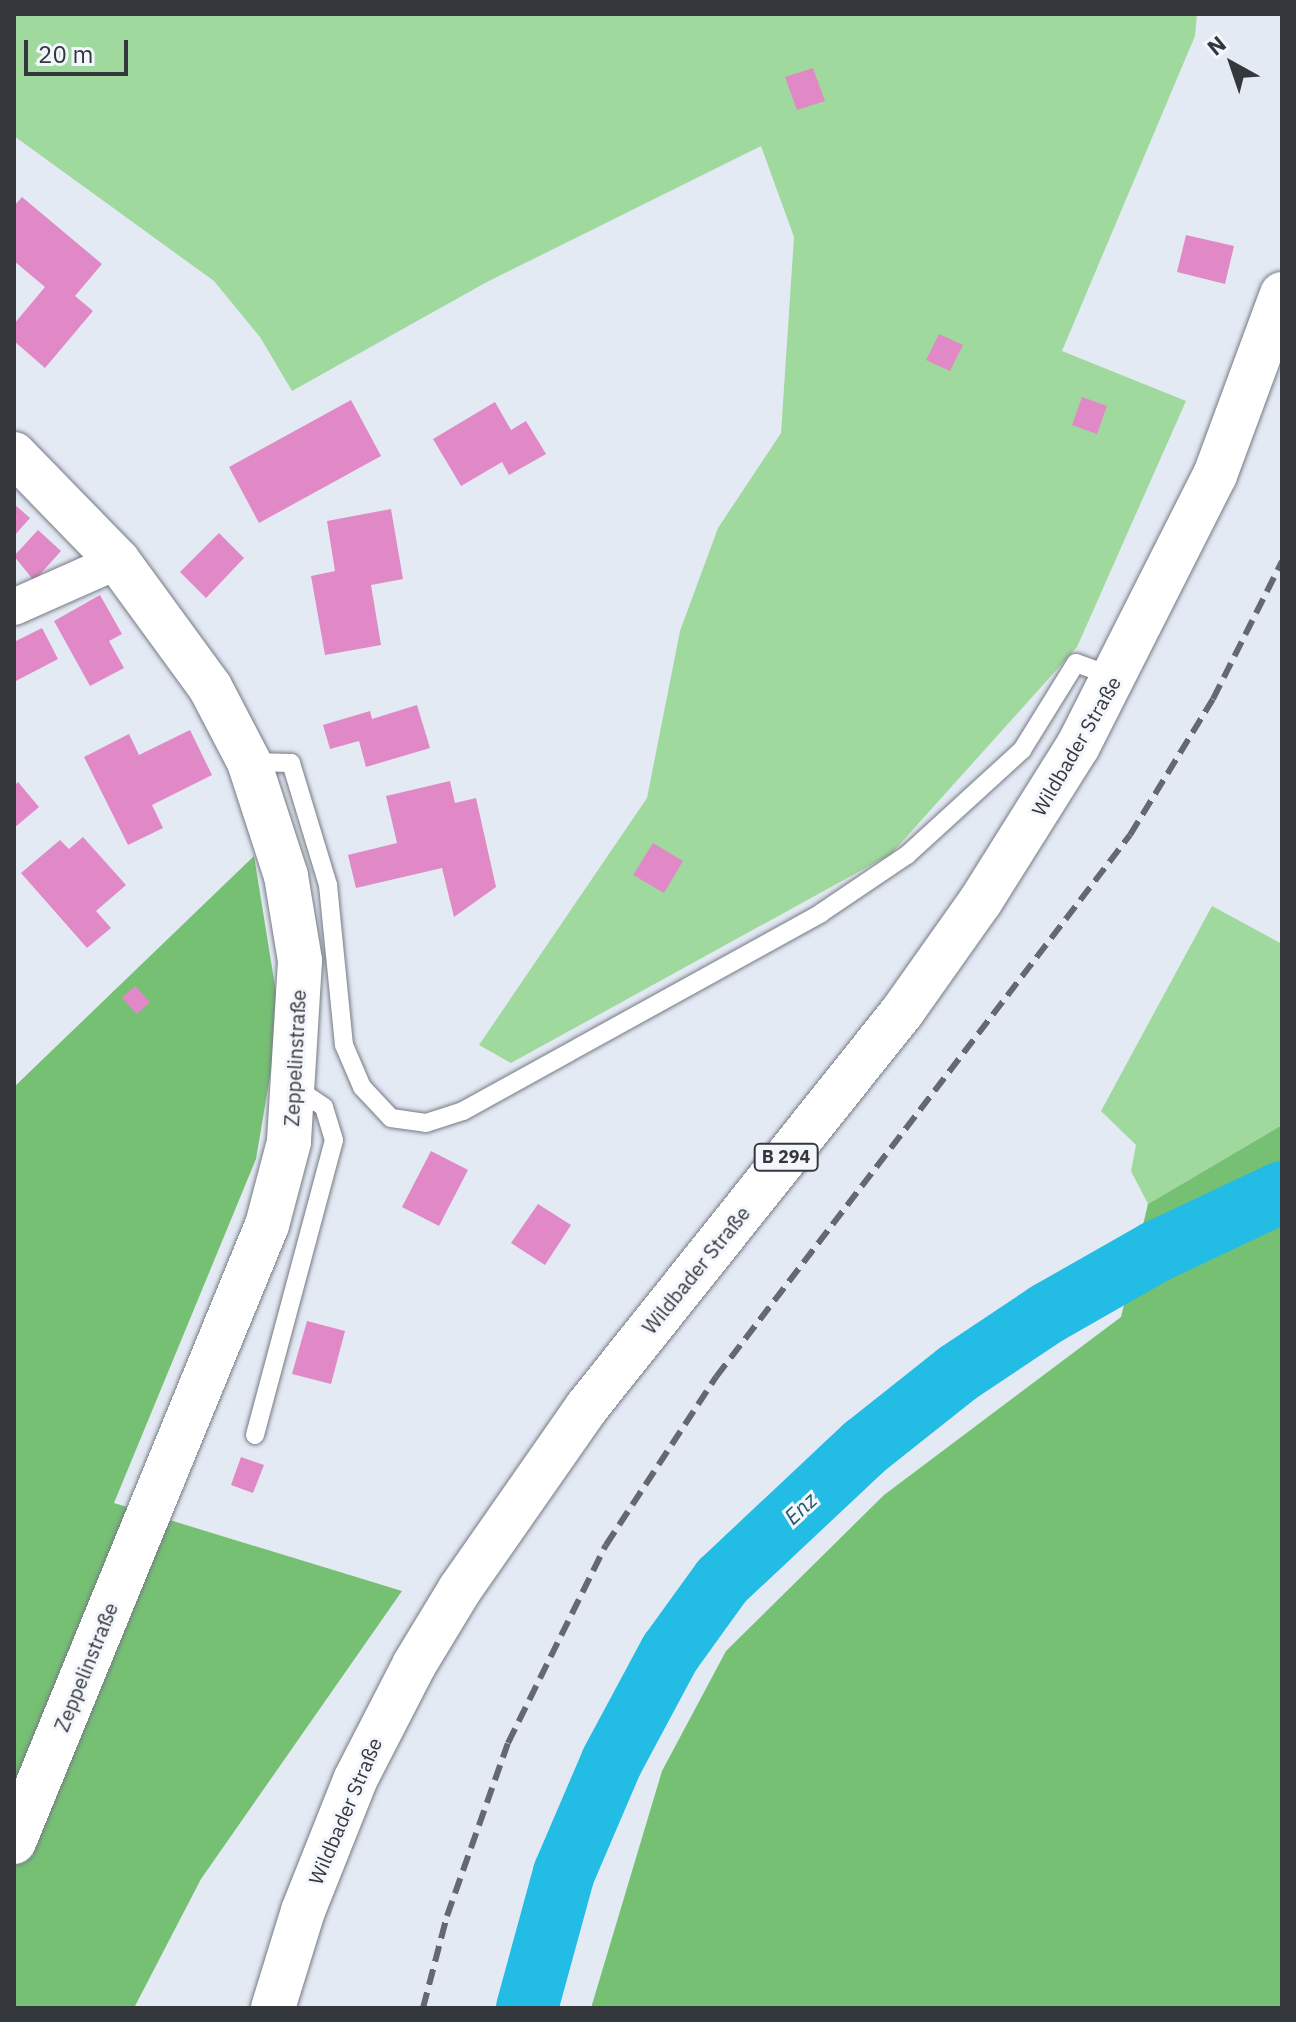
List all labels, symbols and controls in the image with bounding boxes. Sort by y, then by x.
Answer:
scale bar [28,24,132,74]
north arrow [1192,24,1272,104]
text: N [1201,29,1232,61]
text: 20 m [38,38,93,70]
street label: Wildbader Straße [1026,672,1126,820]
street label: Zeppelinstraße [279,989,311,1127]
road number: B 294 [752,1143,820,1171]
street label: Wildbader Straße [637,1201,755,1339]
water label: Enz [778,1486,822,1530]
street label: Zeppelinstraße [49,1599,123,1735]
street label: Wildbader Straße [303,1734,387,1888]

